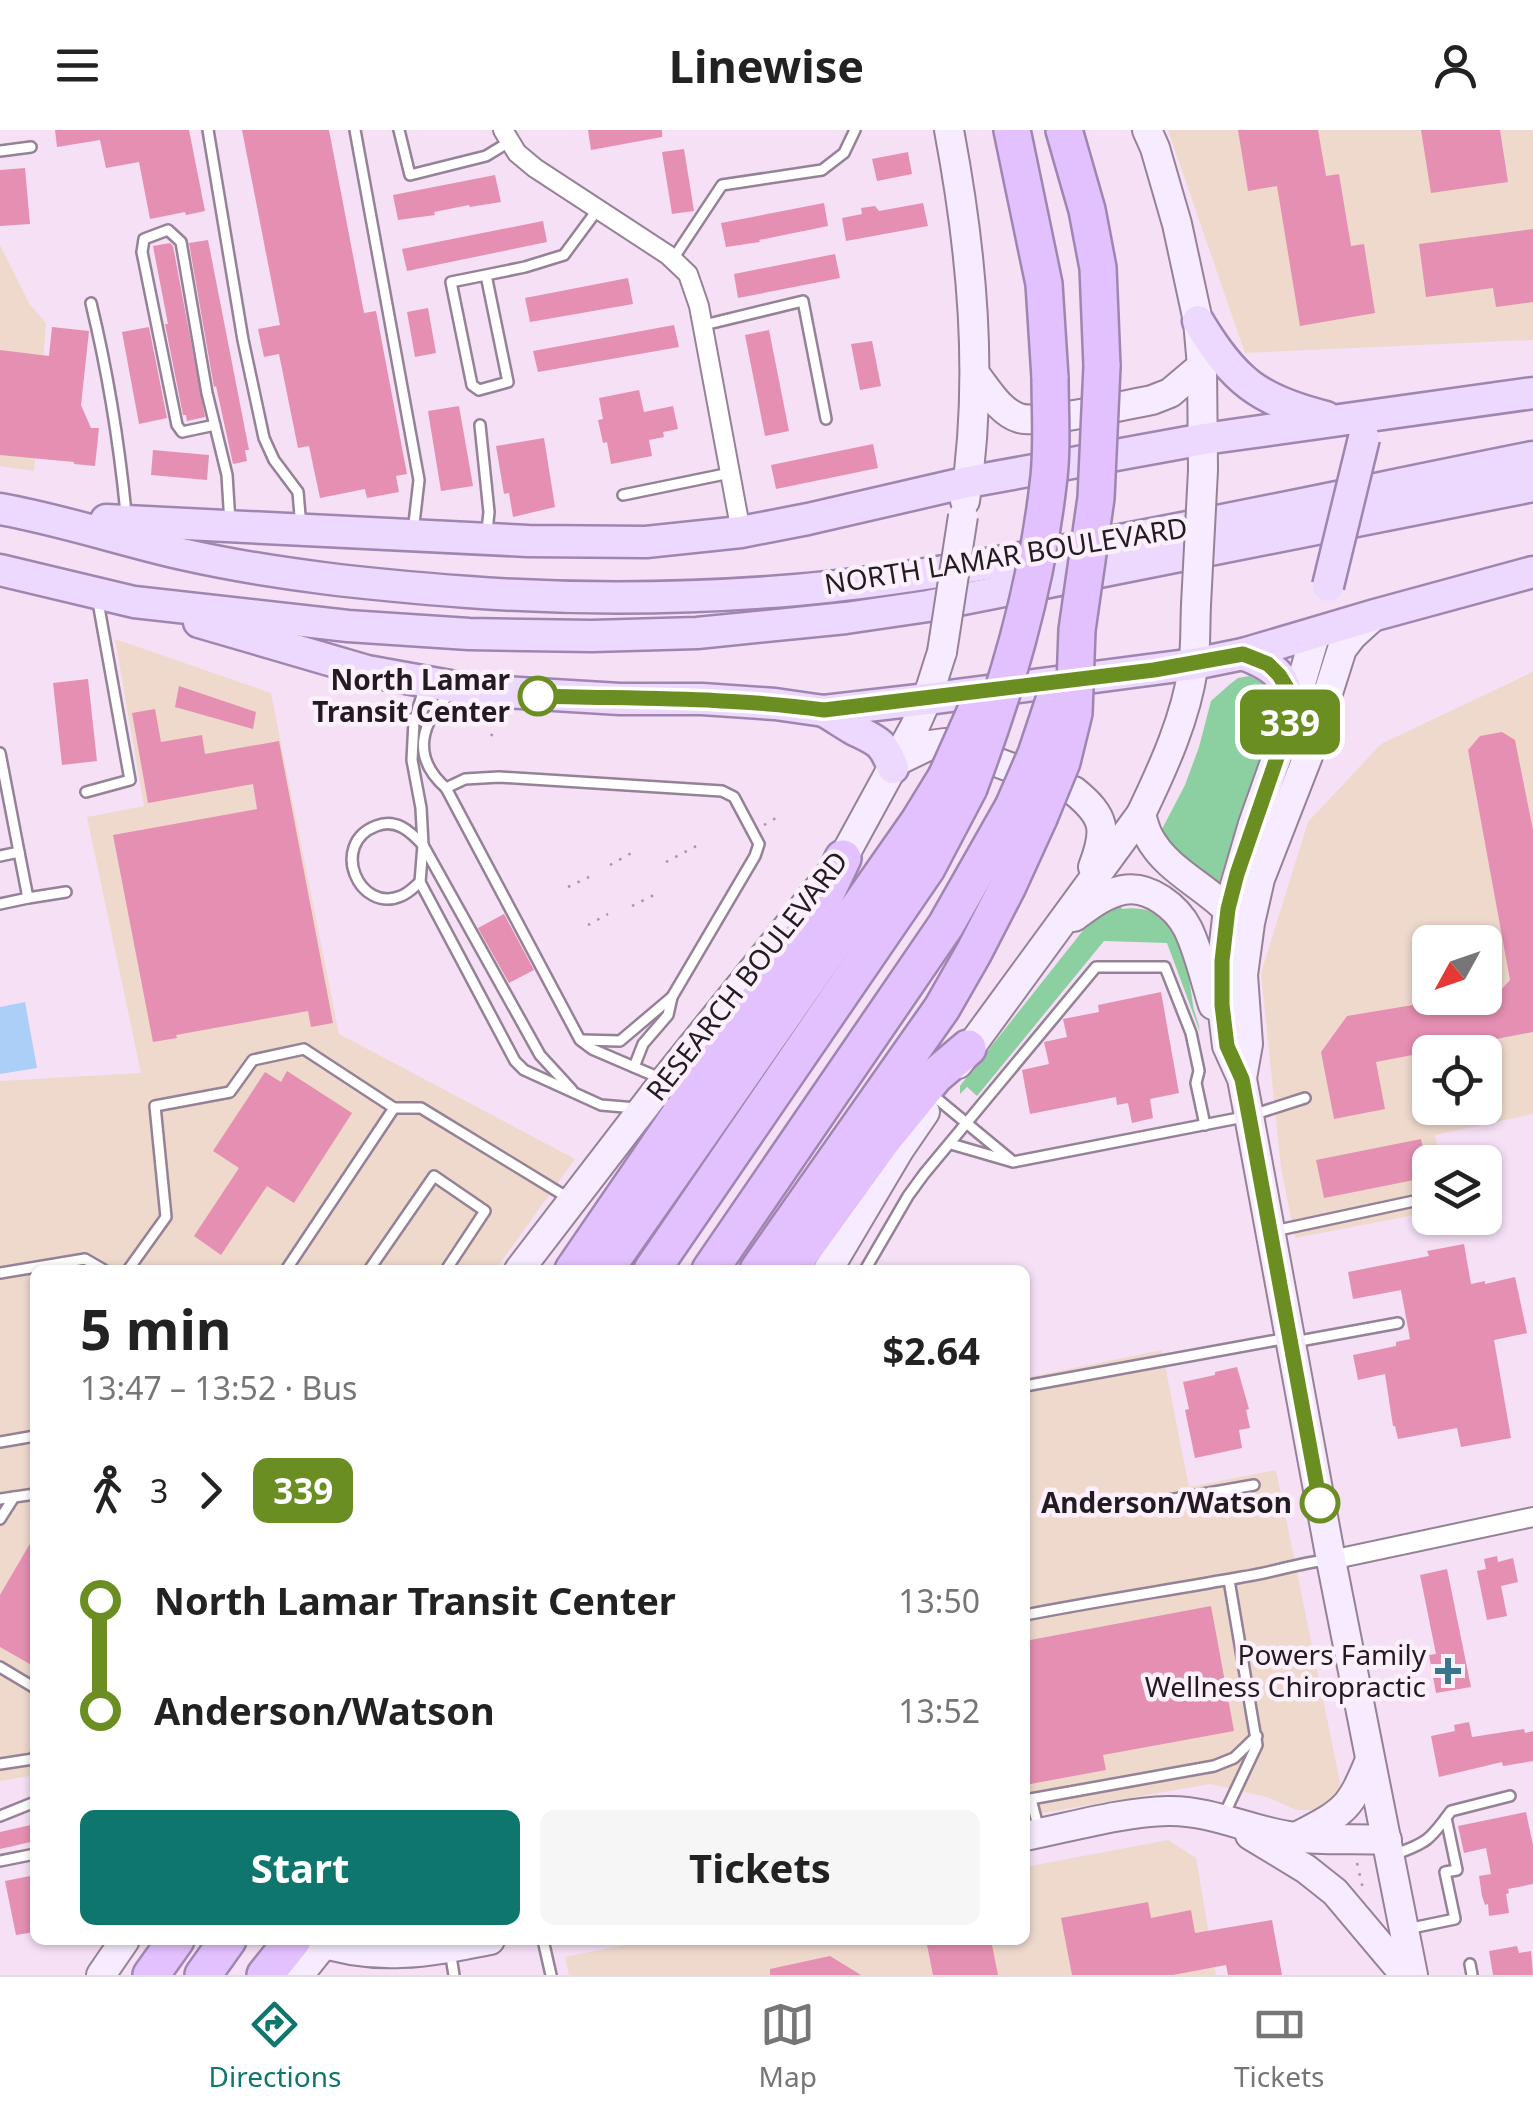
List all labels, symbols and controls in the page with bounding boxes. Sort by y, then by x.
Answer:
text: Linewise [669,35,864,96]
icon: menu [50,38,105,93]
icon: person [1428,38,1483,93]
street label: NORTH LAMAR BOULEVARD [822,508,1190,602]
place label: North Lamar Transit Center [312,660,510,730]
marker: North Lamar Transit Center [519,677,557,715]
line badge: 339 [1232,690,1348,754]
text: 339 [1260,699,1320,746]
street label: RESEARCH BOULEVARD [637,843,856,1108]
north arrow [1412,925,1502,1015]
map controls [1412,925,1502,1235]
button: locate [1412,1035,1502,1125]
button: layers [1412,1145,1502,1235]
text: 5 min [80,1291,232,1366]
text: $2.64 [882,1324,980,1376]
text: 13:47 – 13:52 · Bus [80,1366,357,1409]
icon: walk [80,1463,135,1518]
icon: forward [183,1463,238,1518]
text: 339 [273,1467,333,1514]
text: 3 [150,1469,168,1512]
place label: Anderson/Watson [1041,1483,1292,1521]
marker: Anderson/Watson [1301,1484,1339,1522]
text: North Lamar Transit Center [154,1574,676,1626]
text: 13:50 [898,1579,980,1622]
place label: Powers Family Wellness Chiropractic [1145,1635,1427,1705]
marker: Powers Family Wellness Chiropractic [1435,1658,1461,1684]
text: Anderson/Watson [154,1684,495,1736]
text: 13:52 [898,1689,980,1732]
button: Start [80,1810,520,1925]
button: Tickets [540,1810,980,1925]
tab: Directions [209,1997,341,2095]
tab: Map [759,1997,817,2095]
tab: Tickets [1234,1997,1324,2095]

